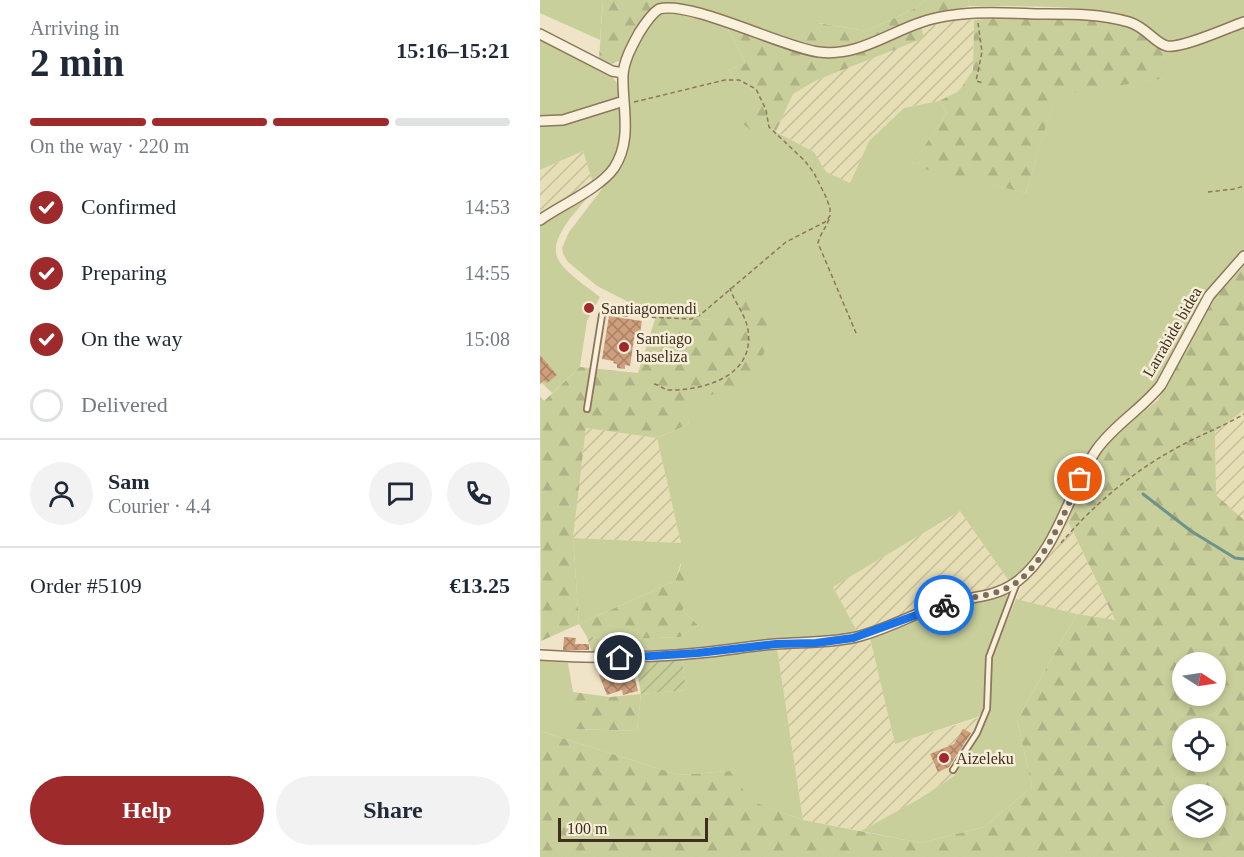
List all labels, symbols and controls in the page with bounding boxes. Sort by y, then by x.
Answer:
text: Arriving in [30,17,119,39]
text: 15:16–15:21 [396,38,510,63]
text: 2 min [30,41,124,84]
text: On the way · 220 m [30,135,189,157]
icon: check [30,191,63,224]
text: Confirmed [81,194,176,219]
text: 14:53 [464,196,510,218]
icon: check [30,257,63,290]
text: Preparing [81,260,167,285]
text: 14:55 [464,262,510,284]
street label: Larrabide bidea [1139,284,1205,380]
place label: Santiagomendi [601,300,698,318]
marker: Santiagomendi [582,301,596,315]
icon: check [30,323,63,356]
text: On the way [81,326,182,351]
text: 15:08 [464,328,510,350]
place label: Santiago baseliza [636,330,692,365]
marker: Santiago baseliza [617,340,631,354]
text: Delivered [81,392,168,417]
pin [1054,453,1105,504]
button: person [30,462,93,525]
button: chat [369,462,432,525]
button: phone [447,462,510,525]
icon: bag [1063,462,1096,495]
text: Sam [108,469,150,494]
text: Courier · 4.4 [108,495,211,517]
text: Order #5109 [30,573,142,598]
text: €13.25 [450,573,510,598]
courier [914,575,974,635]
icon: bike [928,589,961,622]
pin [594,632,645,683]
icon: home [603,641,636,674]
north arrow [1172,652,1226,706]
map controls [1172,652,1226,838]
button: locate [1172,718,1226,772]
place label: Aizeleku [956,750,1014,767]
marker: Aizeleku [937,751,951,765]
button: Help [30,776,264,845]
button: Share [276,776,510,845]
button: layers [1172,784,1226,838]
scale bar [558,815,708,842]
text: 100 m [567,820,607,837]

